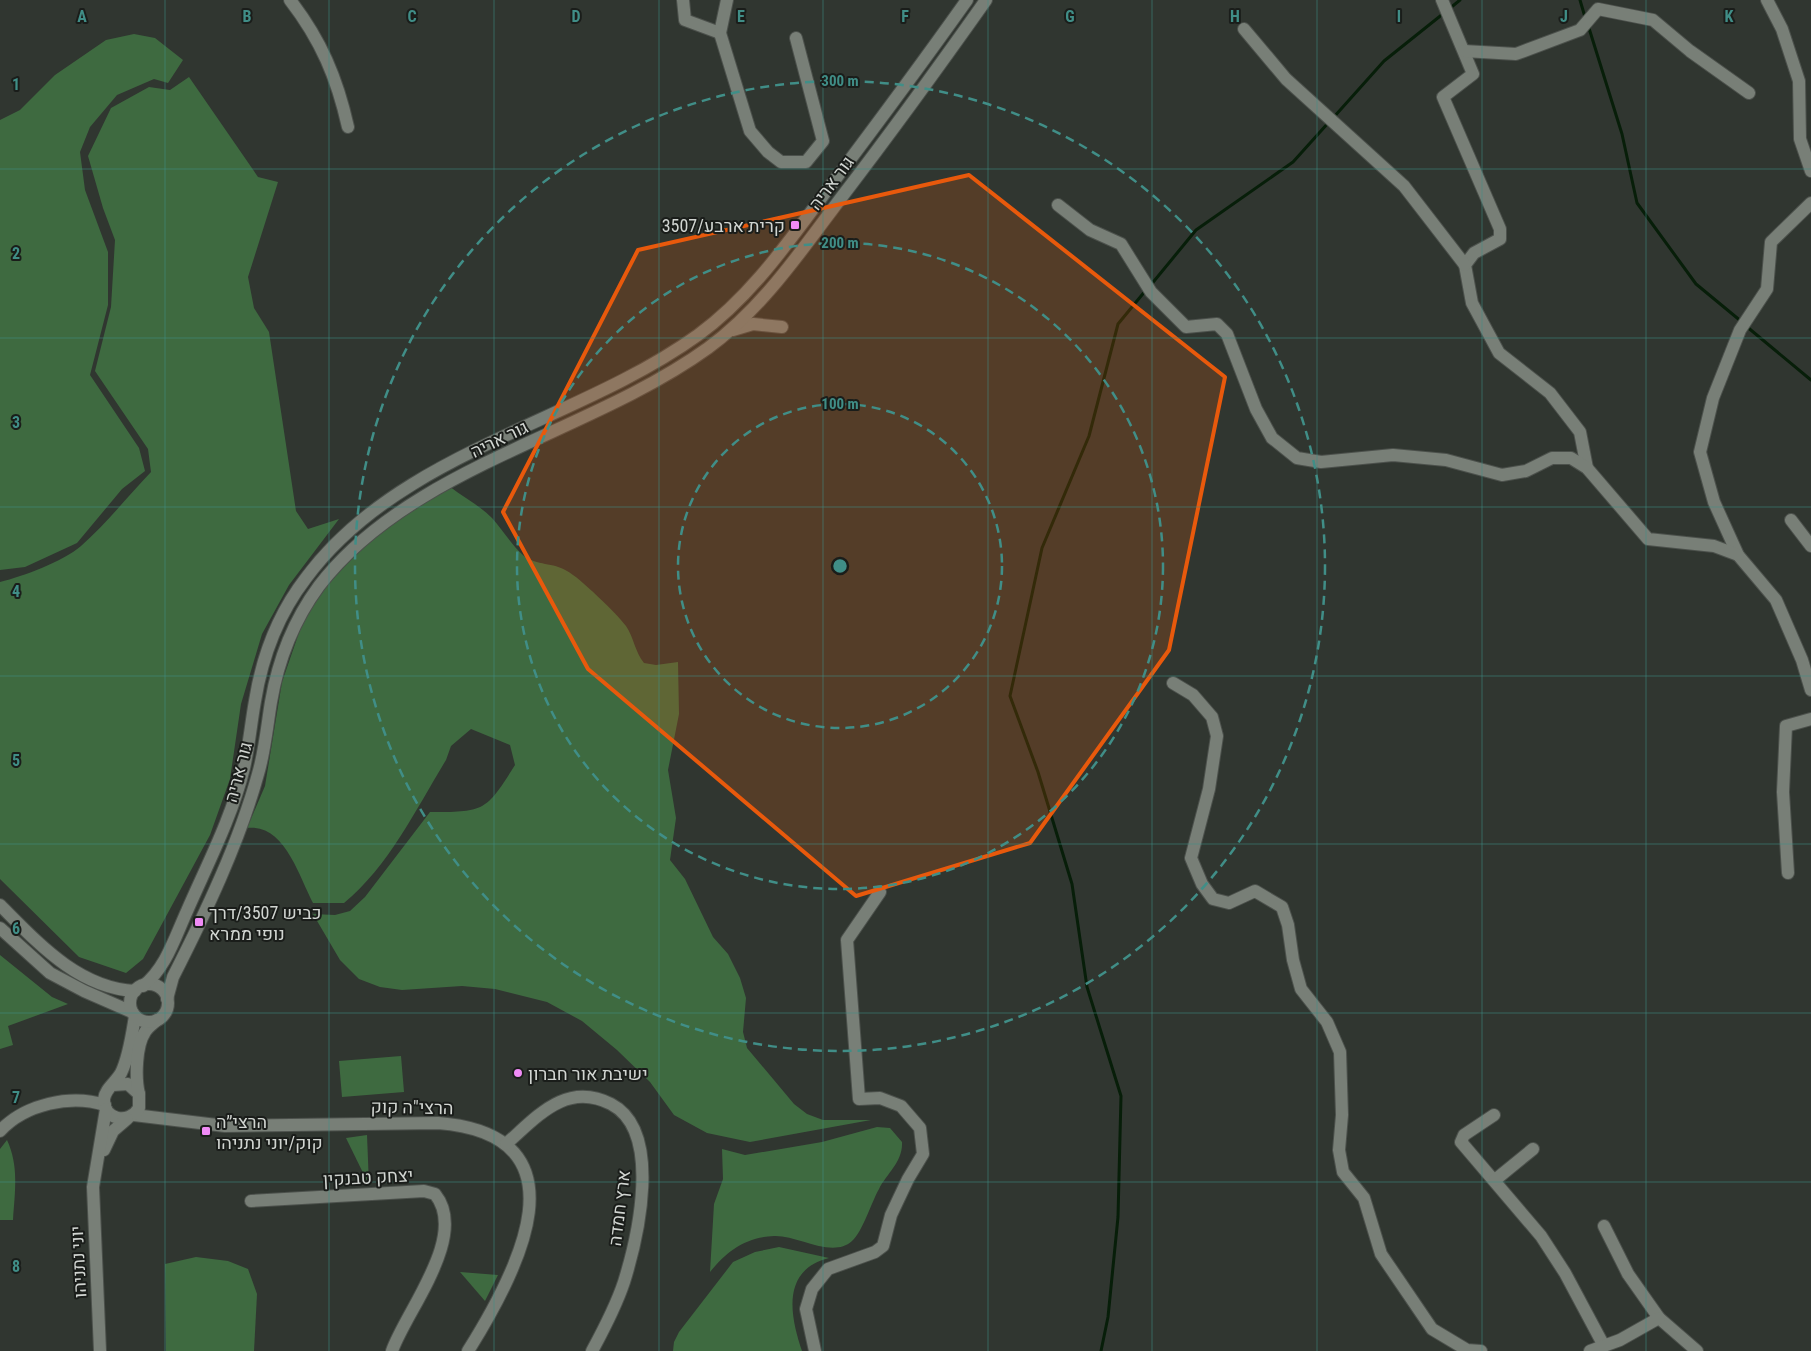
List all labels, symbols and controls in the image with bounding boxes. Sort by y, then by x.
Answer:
text: A [77,7,87,26]
text: B [243,7,252,26]
text: C [407,7,417,26]
text: D [571,7,581,26]
text: E [737,7,745,26]
text: F [901,7,909,26]
text: G [1065,7,1075,26]
text: H [1230,7,1240,26]
text: I [1397,7,1401,26]
text: J [1560,7,1568,26]
text: K [1725,7,1734,26]
text: 300 m [821,72,859,90]
text: 1 [12,75,20,94]
street label: גור אריה [804,152,858,214]
place label: קרית ארבע/3507 [662,215,785,236]
marker: קרית ארבע/3507 [789,219,801,231]
text: 200 m [821,234,859,252]
text: 2 [12,244,20,263]
text: 100 m [821,395,859,413]
text: 3 [12,413,20,432]
street label: גור אריה [467,416,531,462]
centre of rings [831,557,849,575]
text: 4 [12,582,20,601]
street label: גור אריה [220,739,256,804]
text: 5 [12,751,20,770]
place label: כביש 3507/דרך נופי ממרא [209,902,321,944]
marker: כביש 3507/דרך נופי ממרא [193,916,205,928]
text: 6 [12,919,20,938]
place label: ישיבת אור חברון [528,1063,648,1084]
marker: ישיבת אור חברון [512,1067,524,1079]
text: 7 [12,1088,20,1107]
street label: הרצי"ה קוק [370,1096,454,1118]
place label: הרצי״ה קוק/יוני נתניהו [216,1111,323,1153]
marker: הרצי״ה קוק/יוני נתניהו [200,1125,212,1137]
street label: יצחק טבנקין [322,1164,414,1190]
street label: ארץ חמדה [604,1169,634,1247]
street label: יוני נתניהו [66,1225,90,1299]
text: 8 [12,1257,20,1276]

